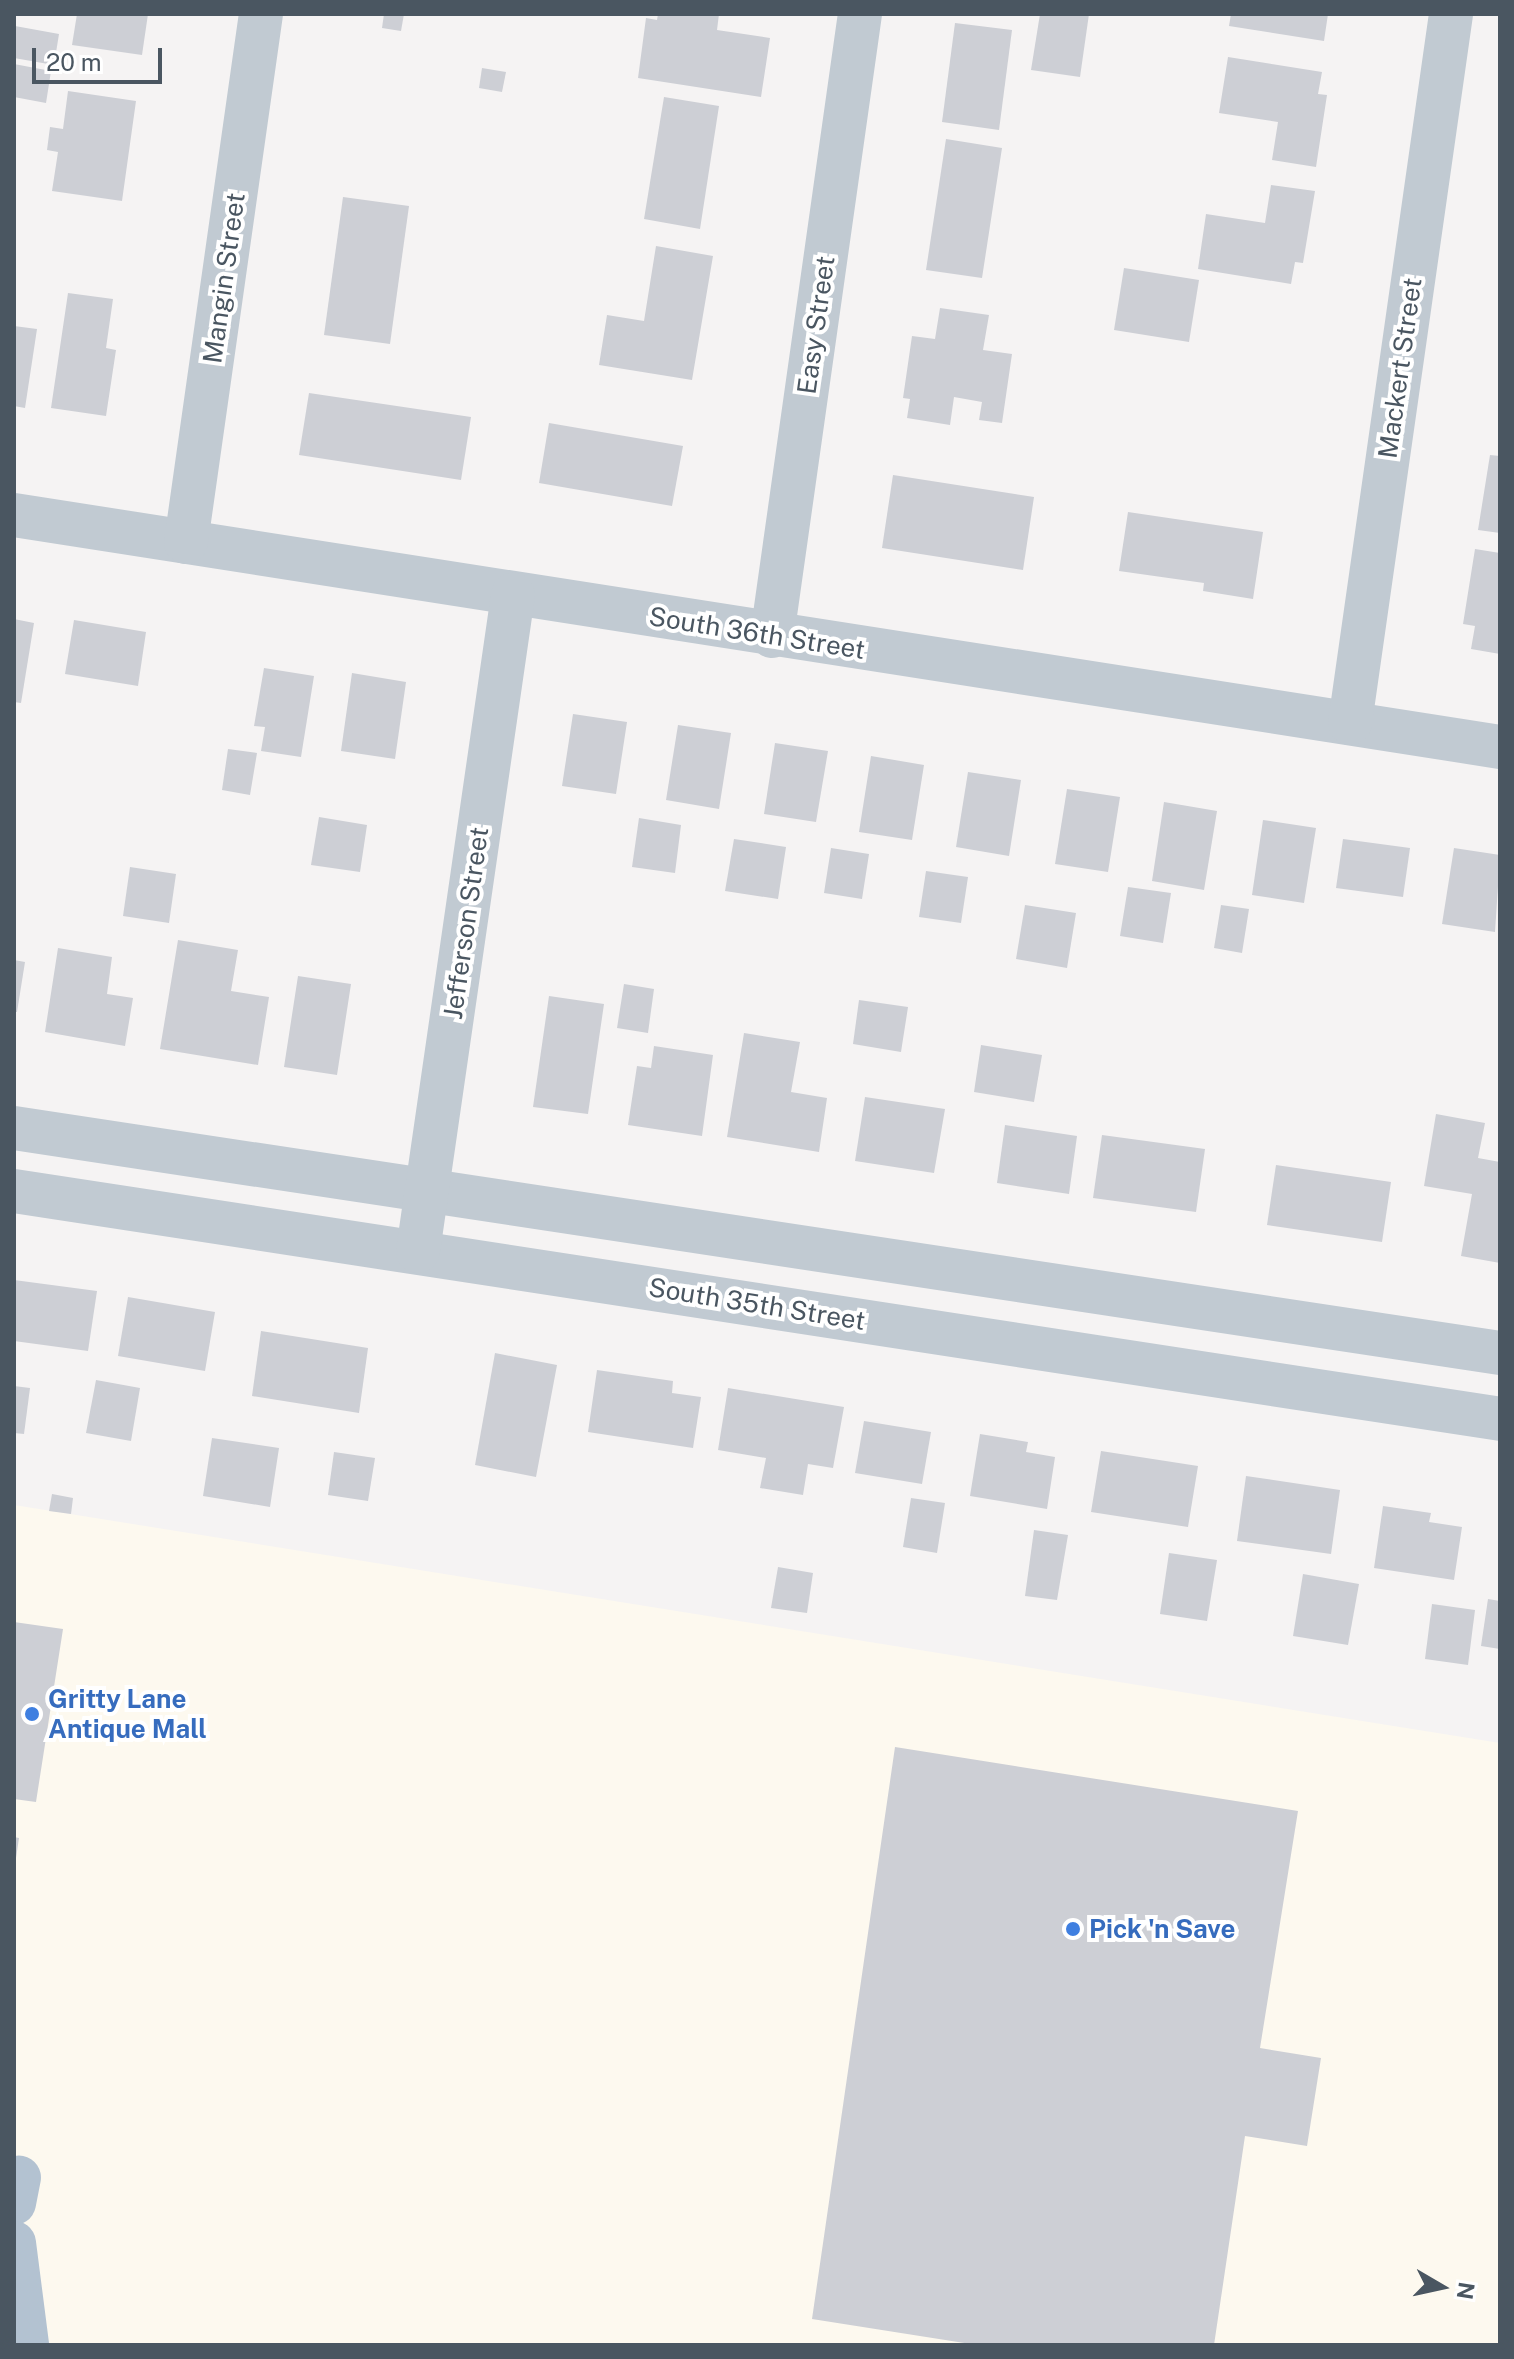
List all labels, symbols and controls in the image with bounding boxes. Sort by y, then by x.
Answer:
scale bar [36,32,166,82]
text: 20 m [46,48,102,76]
street label: Mangin Street [197,190,251,366]
street label: Easy Street [791,254,841,396]
street label: Mackert Street [1372,276,1428,460]
street label: South 36th Street [647,601,867,665]
street label: Jefferson Street [437,825,495,1021]
street label: South 35th Street [646,1271,868,1337]
place label: Gritty Lane Antique Mall [48,1683,207,1744]
marker: Gritty Lane Antique Mall [23,1705,41,1723]
place label: Pick 'n Save [1089,1913,1235,1945]
marker: Pick 'n Save [1064,1920,1082,1938]
north arrow [1402,2247,1482,2327]
text: N [1452,2280,1480,2301]

